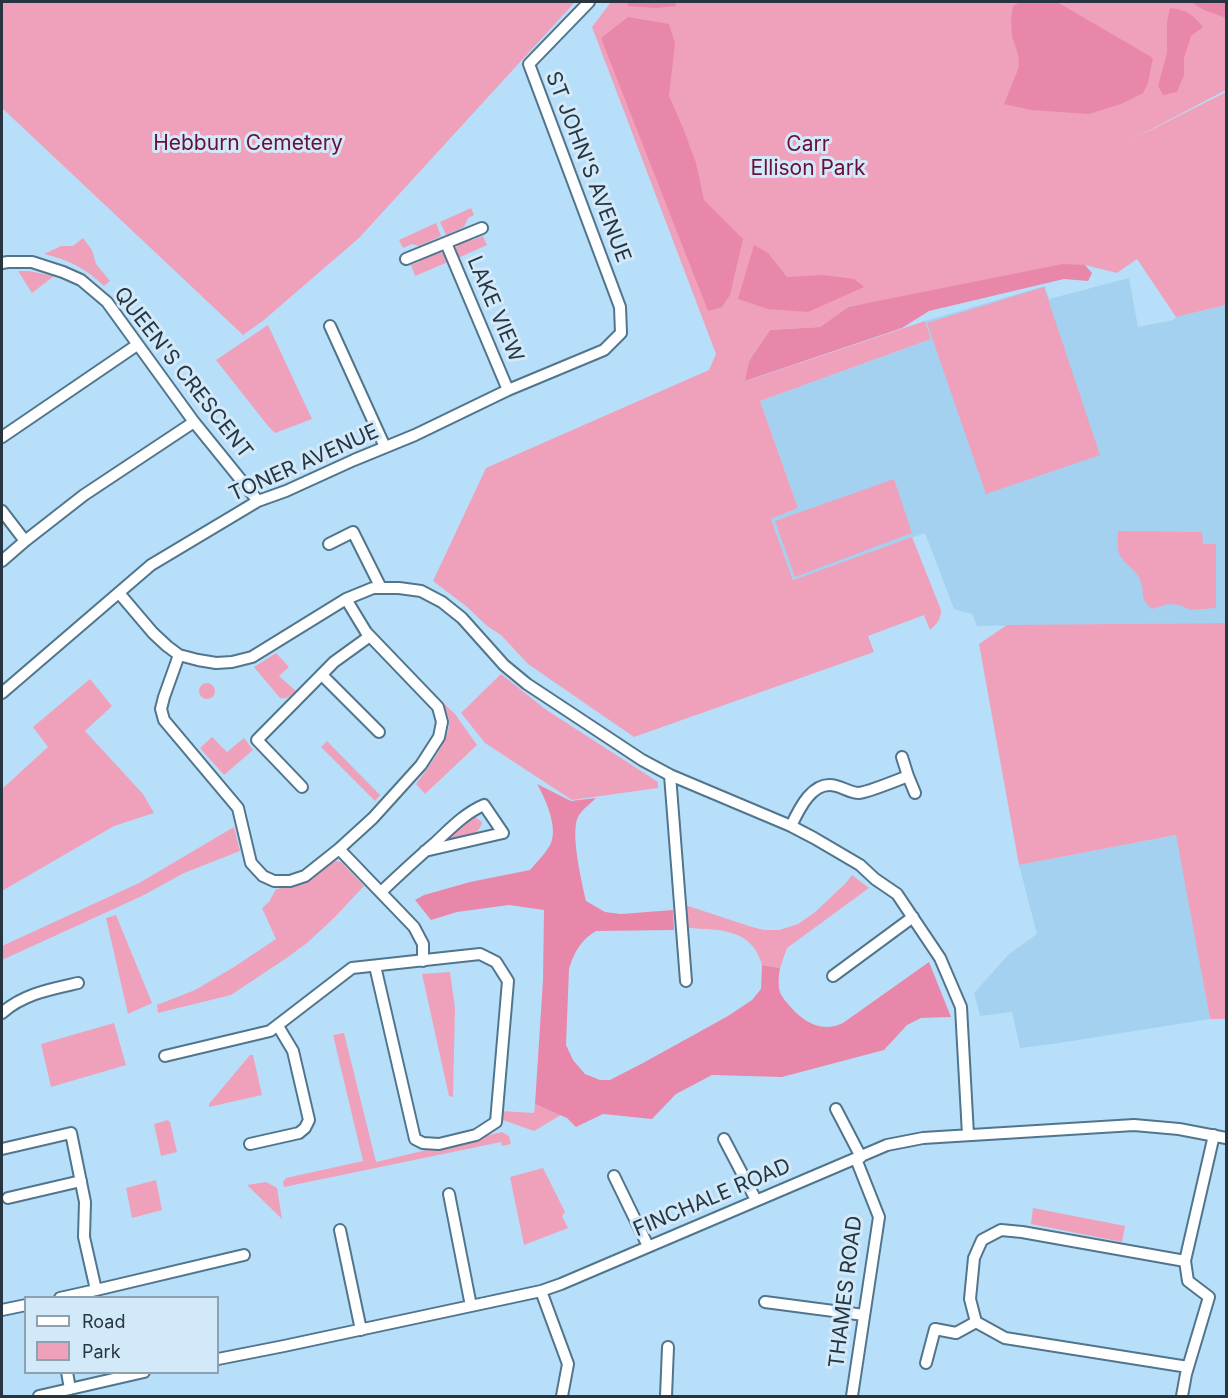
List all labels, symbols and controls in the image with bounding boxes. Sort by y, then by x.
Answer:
street label: ST JOHN'S AVENUE [540,68,636,266]
park label: Hebburn Cemetery [153,131,343,157]
park label: Carr Ellison Park [751,132,865,182]
street label: LAKE VIEW [461,252,529,366]
street label: QUEEN'S CRESCENT [108,282,258,464]
street label: TONER AVENUE [225,419,383,507]
street label: FINCHALE ROAD [630,1154,794,1242]
street label: THAMES ROAD [824,1214,868,1370]
legend [24,1296,219,1374]
text: Road [82,1311,125,1332]
text: Park [82,1341,121,1362]

